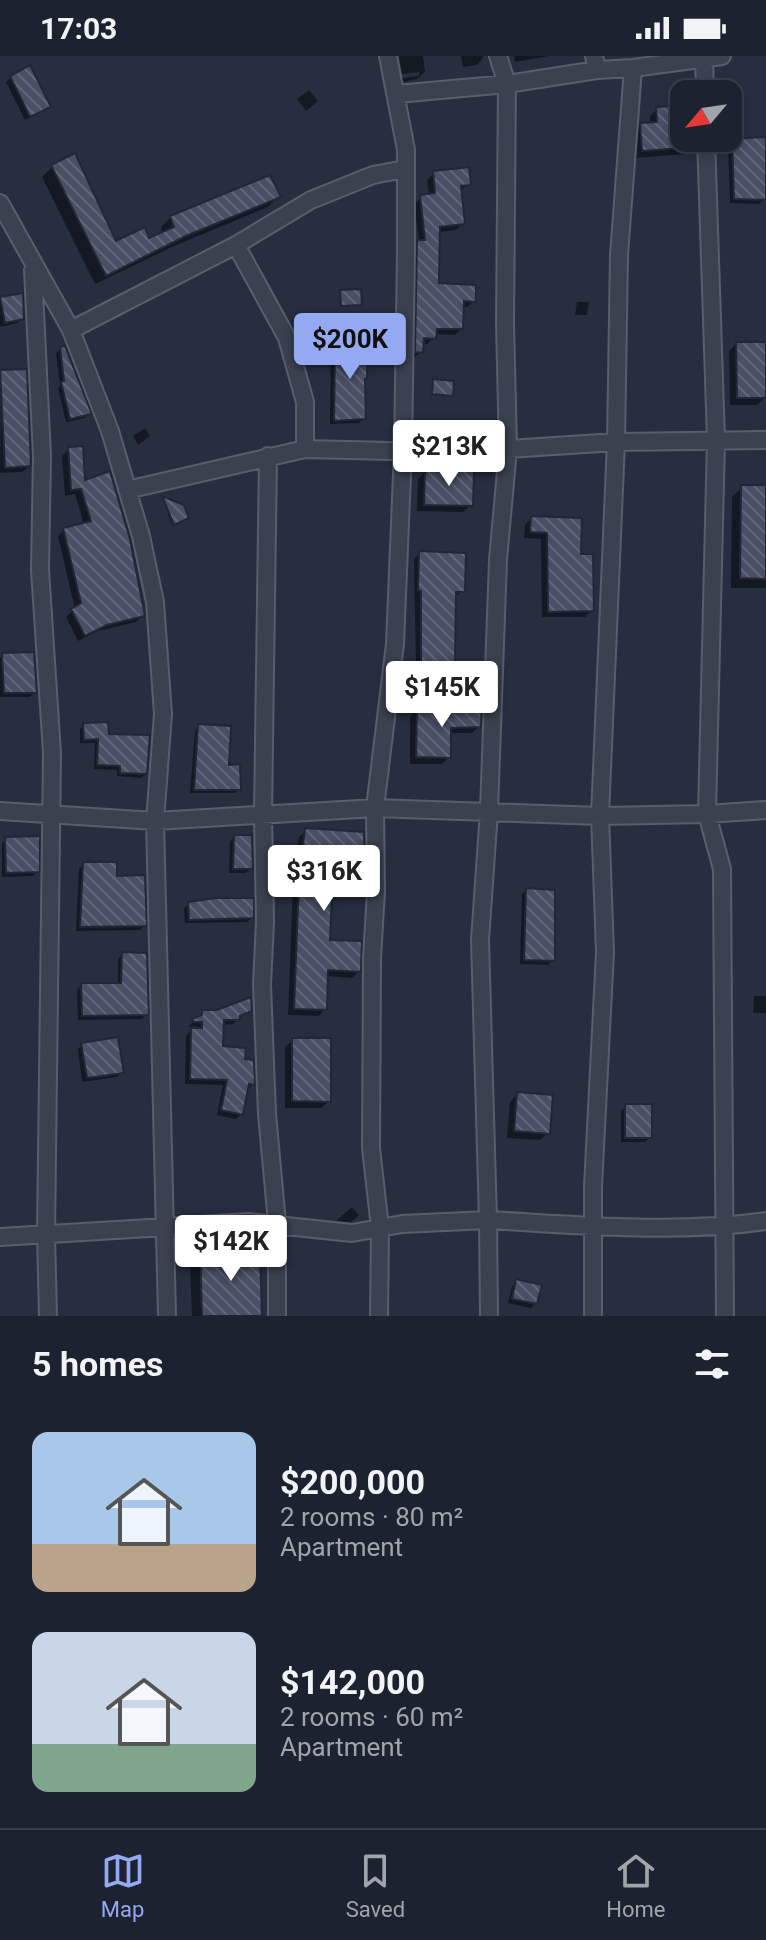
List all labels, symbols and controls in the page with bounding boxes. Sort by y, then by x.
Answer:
text: 17:03 [40,11,117,46]
north arrow [670,80,742,152]
map controls [670,80,742,152]
pin: $200K [294,313,406,381]
text: $200K [312,324,388,354]
pin: $213K [393,420,505,488]
text: $213K [411,431,487,461]
pin: $145K [386,661,498,729]
text: $145K [404,672,480,702]
pin: $316K [268,845,380,913]
text: $316K [286,856,362,886]
pin: $142K [175,1215,287,1283]
text: $142K [193,1226,269,1256]
icon: filters [690,1342,734,1386]
text: 5 homes [32,1344,163,1384]
text: $200,000 [280,1462,425,1502]
icon: home [96,1464,192,1560]
text: 2 rooms · 80 m² [280,1502,463,1532]
text: Apartment [280,1532,403,1562]
text: $142,000 [280,1662,425,1702]
icon: home [96,1664,192,1760]
text: 2 rooms · 60 m² [280,1702,463,1732]
text: Apartment [280,1732,403,1762]
tab: Map [101,1849,145,1922]
tab: Saved [346,1849,405,1922]
tab: Home [606,1849,665,1922]

